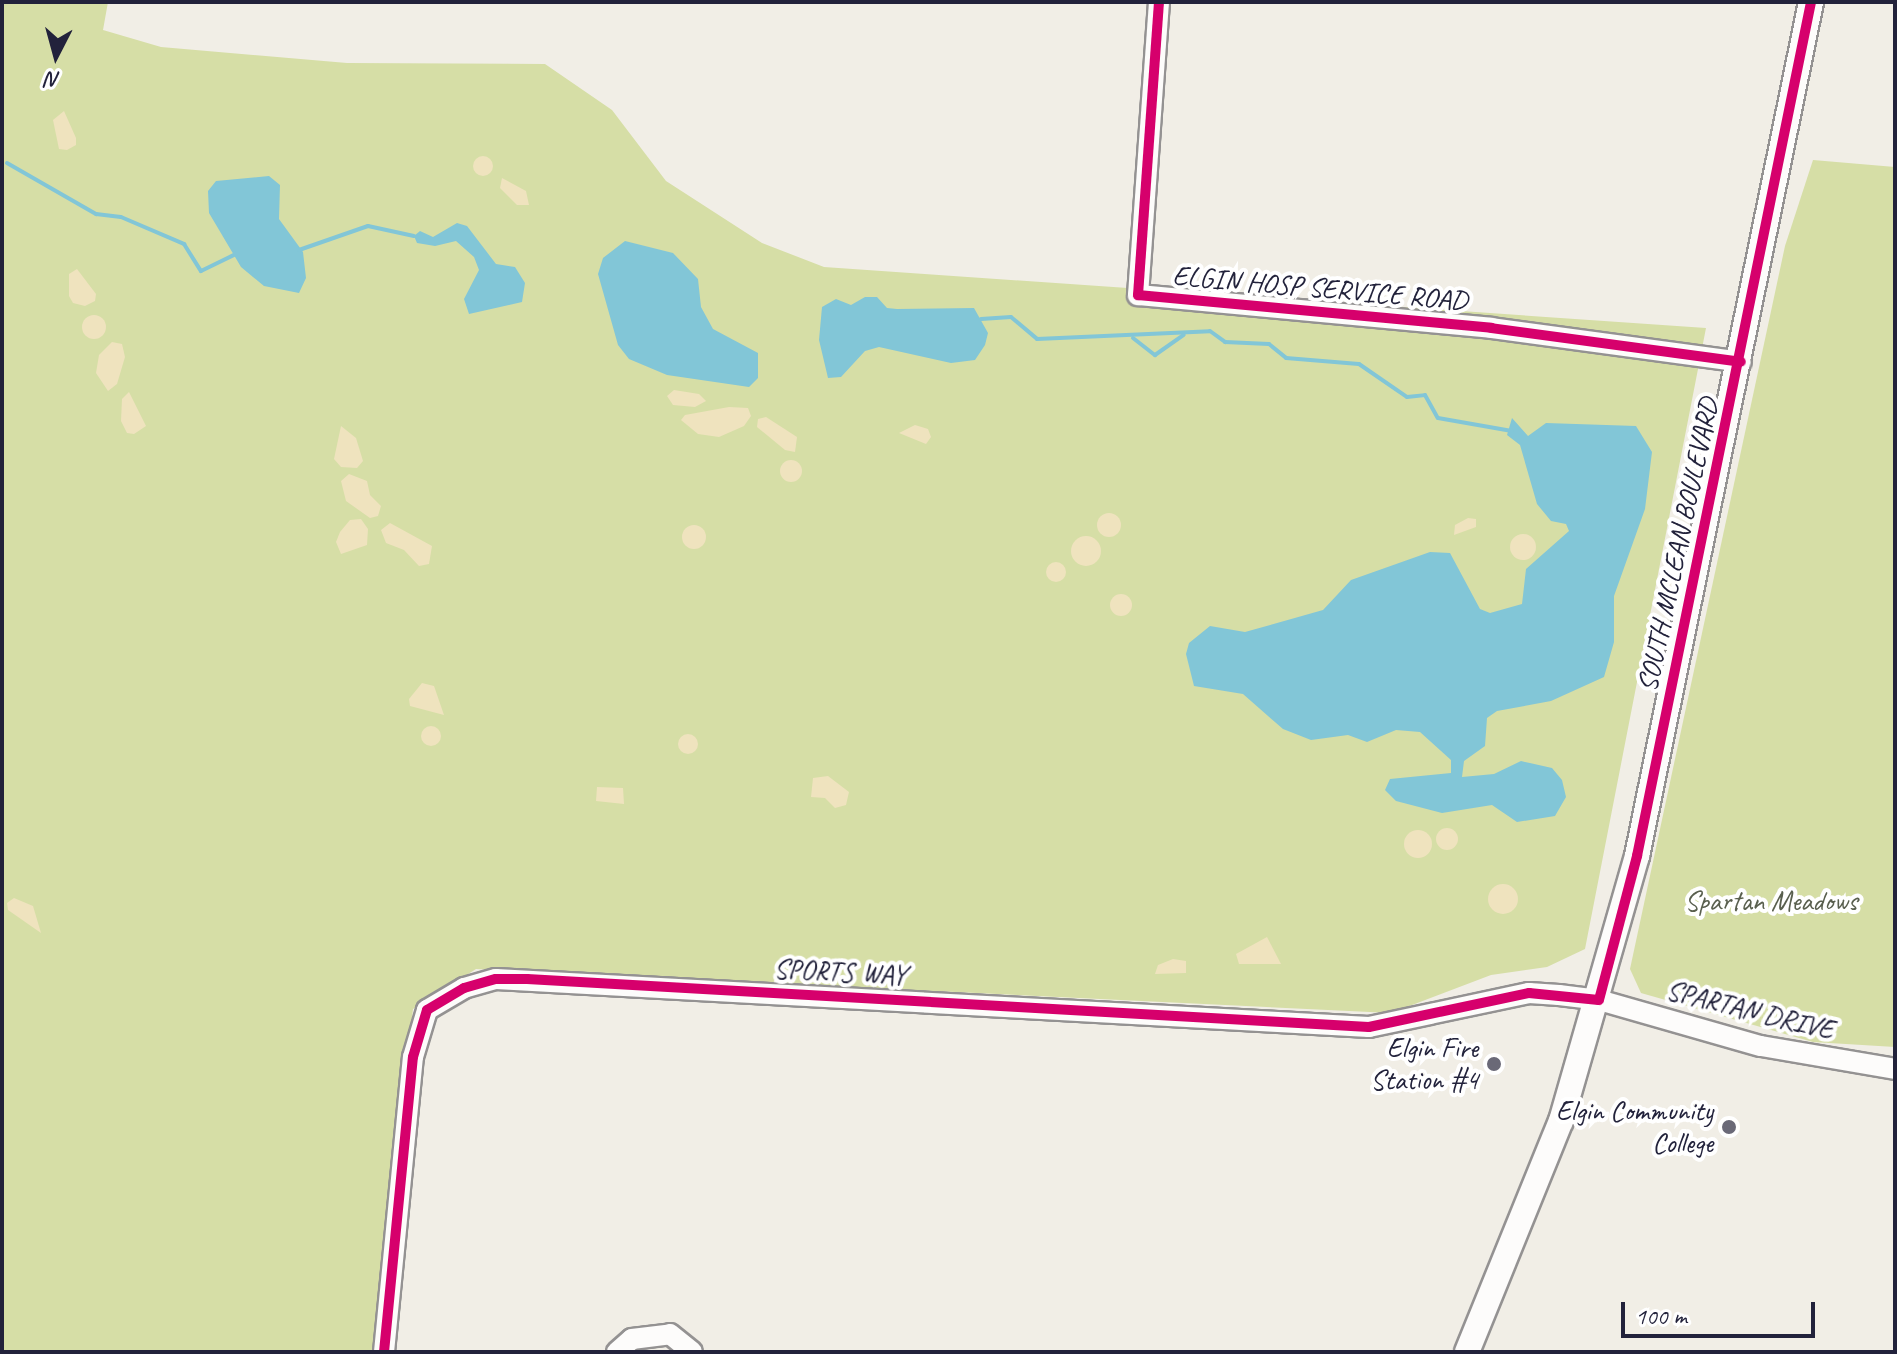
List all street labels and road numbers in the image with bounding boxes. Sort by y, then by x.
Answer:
street label: ELGIN HOSP SERVICE ROAD [1171,258,1469,318]
street label: SOUTH MCLEAN BOULEVARD [1630,395,1726,695]
street label: SPORTS WAY [773,952,907,992]
street label: SPARTAN DRIVE [1663,973,1837,1047]

